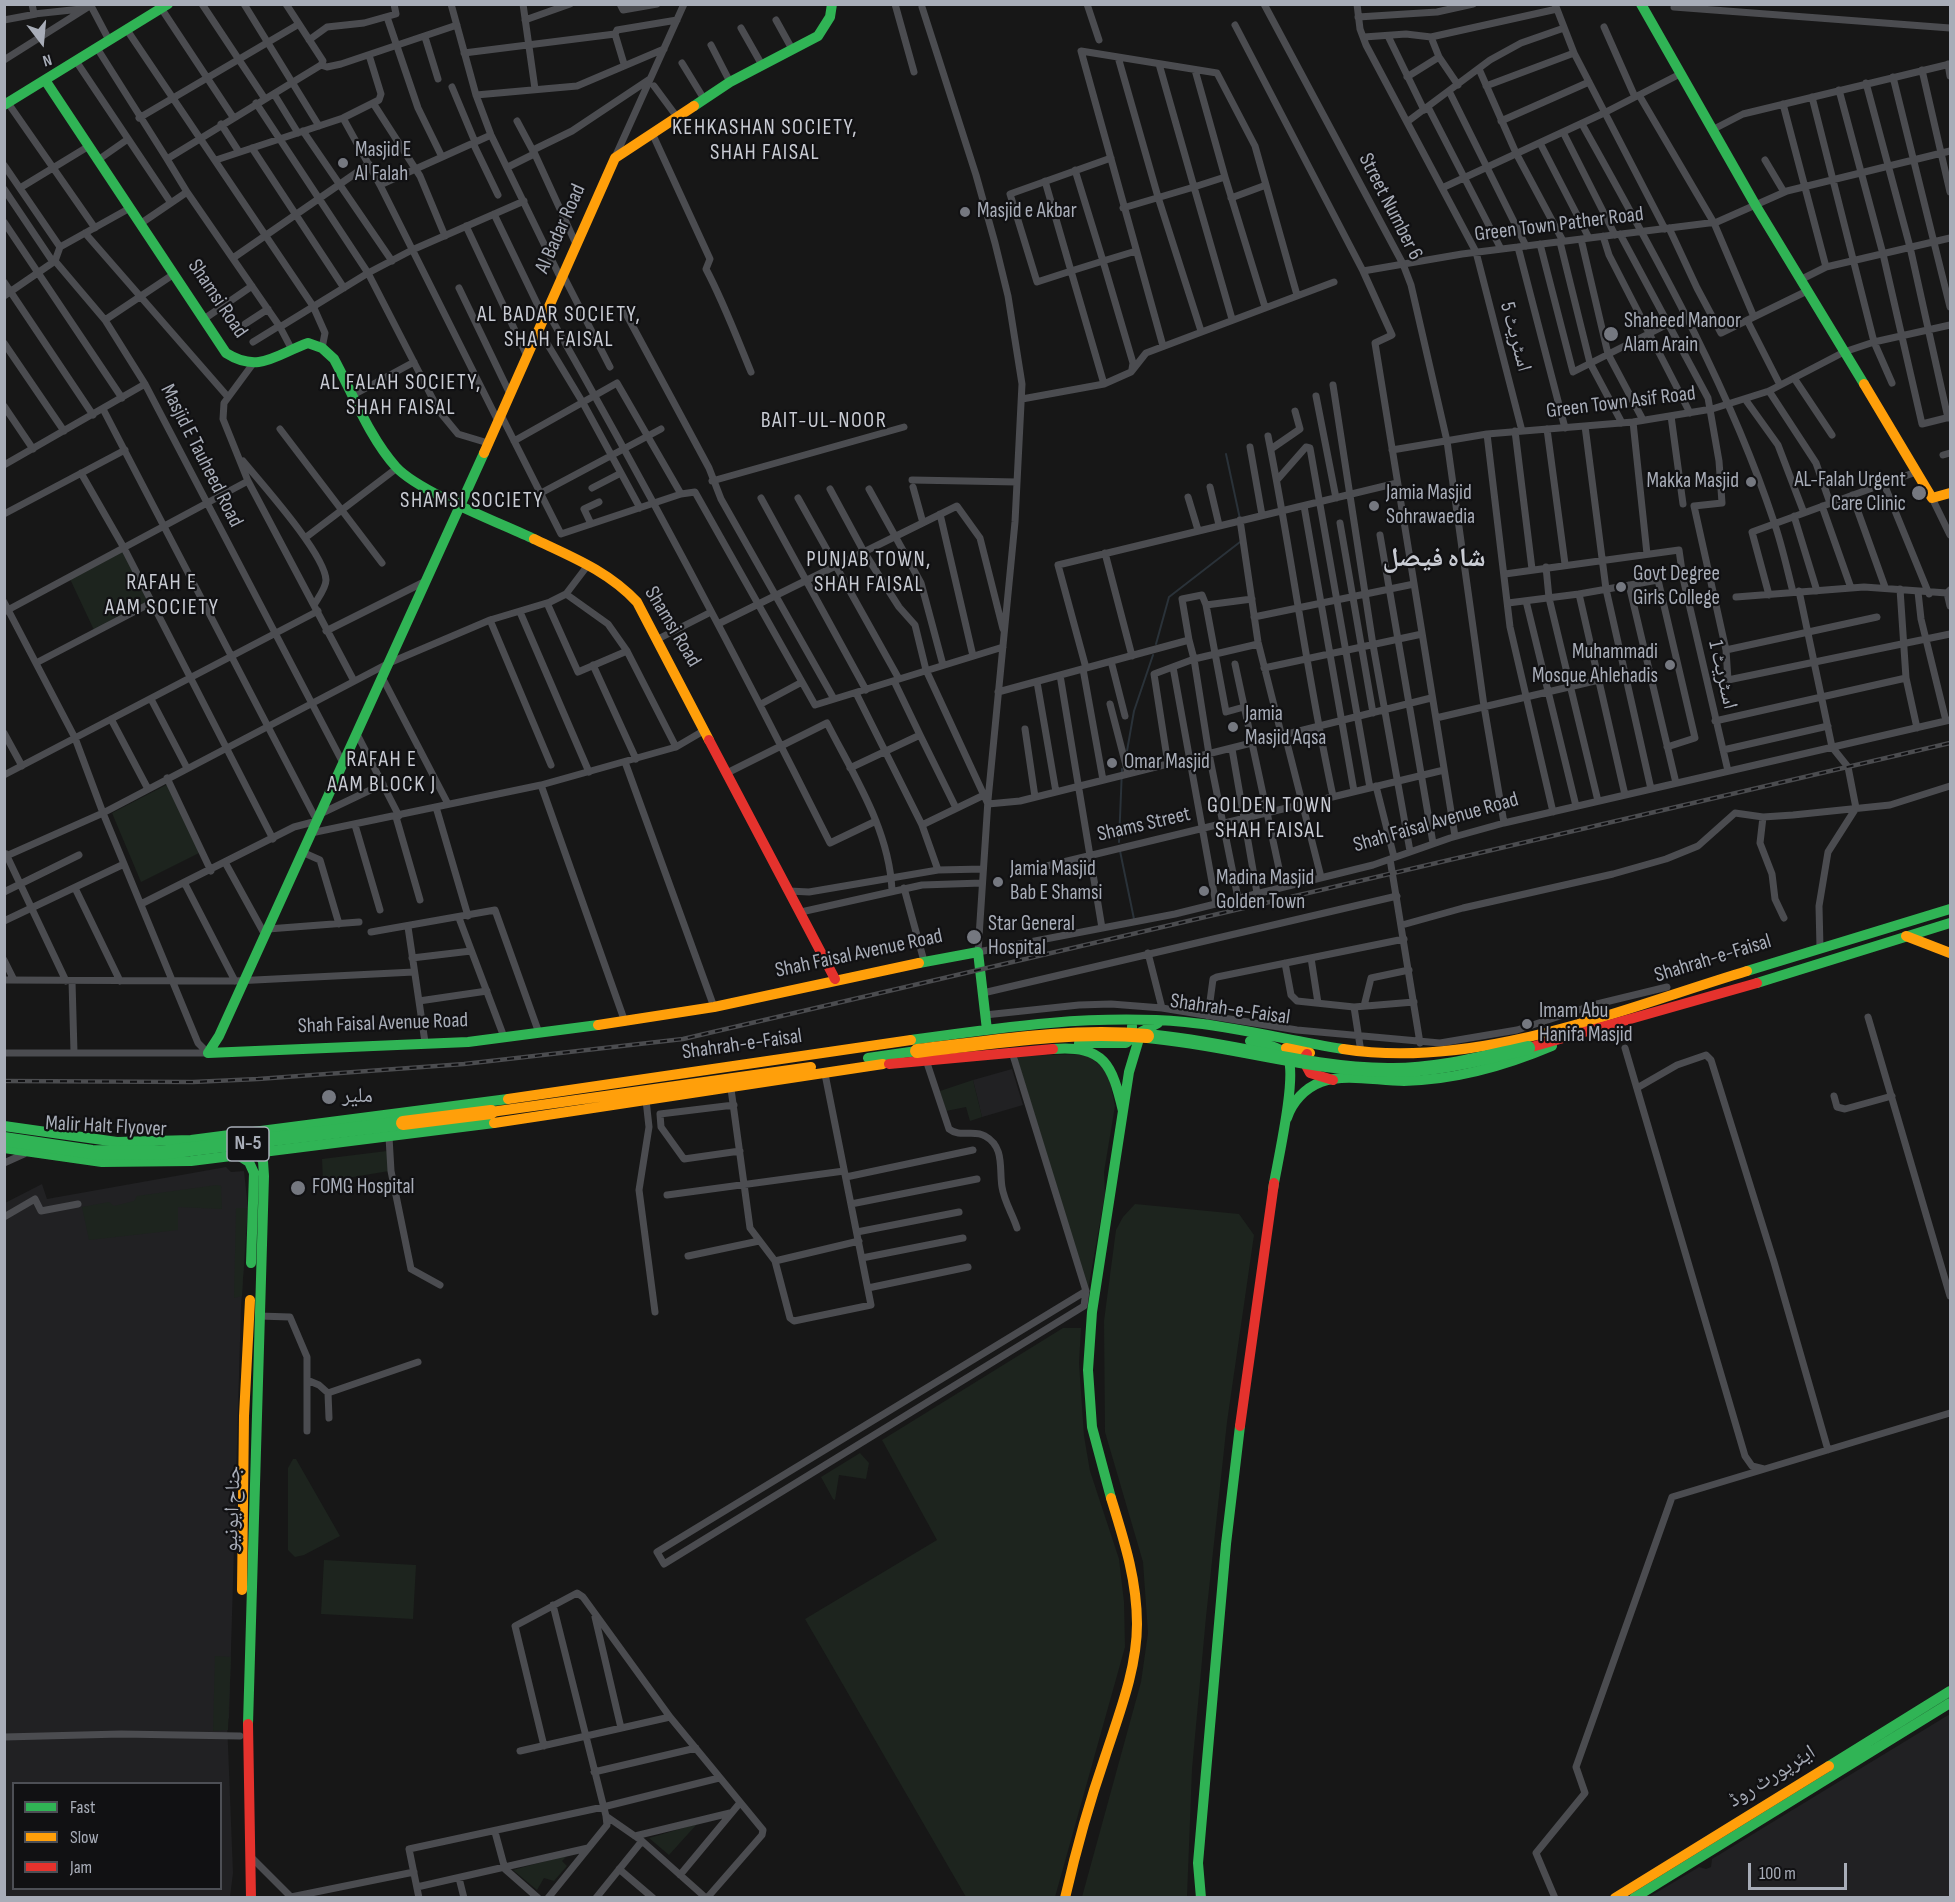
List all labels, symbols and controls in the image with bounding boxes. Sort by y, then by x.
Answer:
north arrow [12,12,72,72]
text: N [40,49,54,70]
district label: KEHKASHAN SOCIETY, SHAH FAISAL [672,115,858,166]
place label: Masjid E Al Falah [355,138,412,188]
street label: Street Number 6 [1352,149,1428,265]
marker: Masjid E Al Falah [336,156,350,170]
street label: Al Badar Road [530,180,592,278]
place label: Masjid e Akbar [977,199,1077,225]
street label: Green Town Pather Road [1473,202,1645,248]
marker: Masjid e Akbar [958,205,972,219]
street label: Shamsi Road [182,255,252,343]
street label: اسٹریٹ 5 [1494,299,1536,375]
district label: AL BADAR SOCIETY, SHAH FAISAL [477,302,641,354]
place label: Shaheed Manoor Alam Arain [1624,309,1741,359]
marker: Shaheed Manoor Alam Arain [1602,325,1620,343]
district label: AL FALAH SOCIETY, SHAH FAISAL [320,370,482,422]
street label: Masjid E Tauheed Road [154,380,248,532]
street label: Green Town Asif Road [1545,381,1697,425]
district label: BAIT-UL-NOOR [761,408,887,434]
place label: AL-Falah Urgent Care Clinic [1794,468,1906,518]
place label: Makka Masjid [1646,469,1739,495]
marker: Makka Masjid [1744,475,1758,489]
place label: Jamia Masjid Sohrawaedia [1386,481,1475,531]
marker: AL-Falah Urgent Care Clinic [1910,484,1928,502]
district label: SHAMSI SOCIETY [400,488,544,514]
marker: Jamia Masjid Sohrawaedia [1367,499,1381,513]
district label: شاہ فیصل [1382,543,1486,575]
district label: PUNJAB TOWN, SHAH FAISAL [806,547,932,598]
place label: Govt Degree Girls College [1633,562,1720,612]
district label: RAFAH E AAM SOCIETY [105,570,219,622]
marker: Govt Degree Girls College [1614,580,1628,594]
street label: Shamsi Road [638,582,706,672]
street label: اسٹریٹ 1 [1702,638,1742,712]
place label: Muhammadi Mosque Ahlehadis [1532,640,1658,690]
marker: Muhammadi Mosque Ahlehadis [1663,658,1677,672]
place label: Jamia Masjid Aqsa [1245,702,1326,752]
marker: Jamia Masjid Aqsa [1226,720,1240,734]
district label: RAFAH E AAM BLOCK J [327,747,437,798]
place label: Omar Masjid [1124,750,1210,776]
marker: Omar Masjid [1105,756,1119,770]
street label: Shah Faisal Avenue Road [1351,787,1521,859]
district label: GOLDEN TOWN SHAH FAISAL [1207,793,1333,844]
street label: Shams Street [1095,802,1193,848]
place label: Jamia Masjid Bab E Shamsi [1010,857,1103,907]
place label: Madina Masjid Golden Town [1216,866,1314,916]
marker: Jamia Masjid Bab E Shamsi [991,875,1005,889]
marker: Madina Masjid Golden Town [1197,884,1211,898]
place label: Star General Hospital [988,912,1075,962]
street label: Shah Faisal Avenue Road [773,924,945,984]
marker: Star General Hospital [965,928,983,946]
street label: Shahrah-e-Faisal [1652,929,1774,989]
street label: Shahrah-e-Faisal [1168,989,1292,1031]
place label: Imam Abu Hanifa Masjid [1539,999,1632,1049]
street label: Shah Faisal Avenue Road [297,1008,469,1040]
marker: Imam Abu Hanifa Masjid [1520,1017,1534,1031]
street label: Shahrah-e-Faisal [680,1024,804,1066]
place label: ملیر [342,1084,373,1110]
marker: ملیر [320,1088,338,1106]
street label: Malir Halt Flyover [45,1111,167,1143]
road number: N-5 [227,1127,269,1161]
place label: FOMG Hospital [312,1175,414,1201]
marker: FOMG Hospital [289,1179,307,1197]
street label: جناح ایونیو [219,1465,247,1553]
street label: ایئرپورٹ روڈ [1724,1740,1820,1814]
legend [12,1782,222,1890]
text: Fast [70,1797,95,1818]
text: Slow [70,1827,99,1848]
scale bar [1751,1851,1850,1889]
text: Jam [70,1857,92,1878]
text: 100 m [1759,1863,1796,1884]

